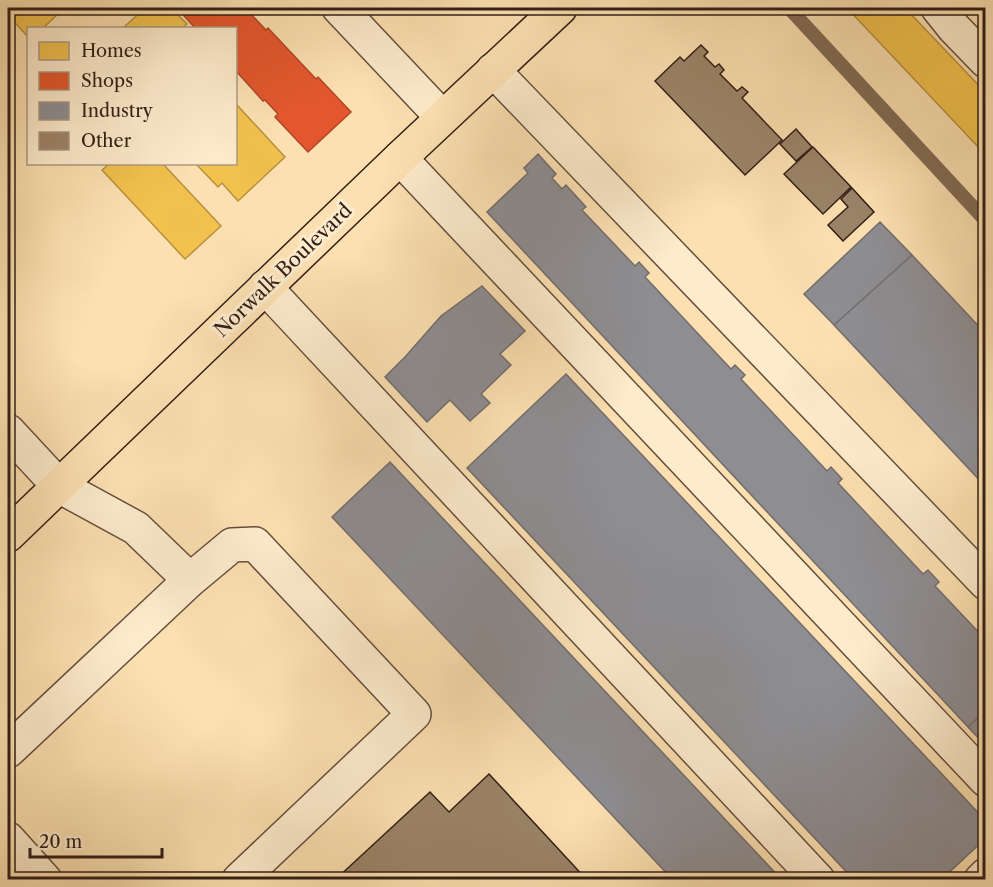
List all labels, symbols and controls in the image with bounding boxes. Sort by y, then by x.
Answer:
legend [27,27,237,165]
text: Homes [81,40,142,62]
text: Shops [81,70,133,92]
text: Industry [81,100,154,122]
text: Other [81,130,132,152]
street label: Norwalk Boulevard [209,198,357,342]
scale bar [30,821,162,859]
text: 20 m [39,831,83,853]

